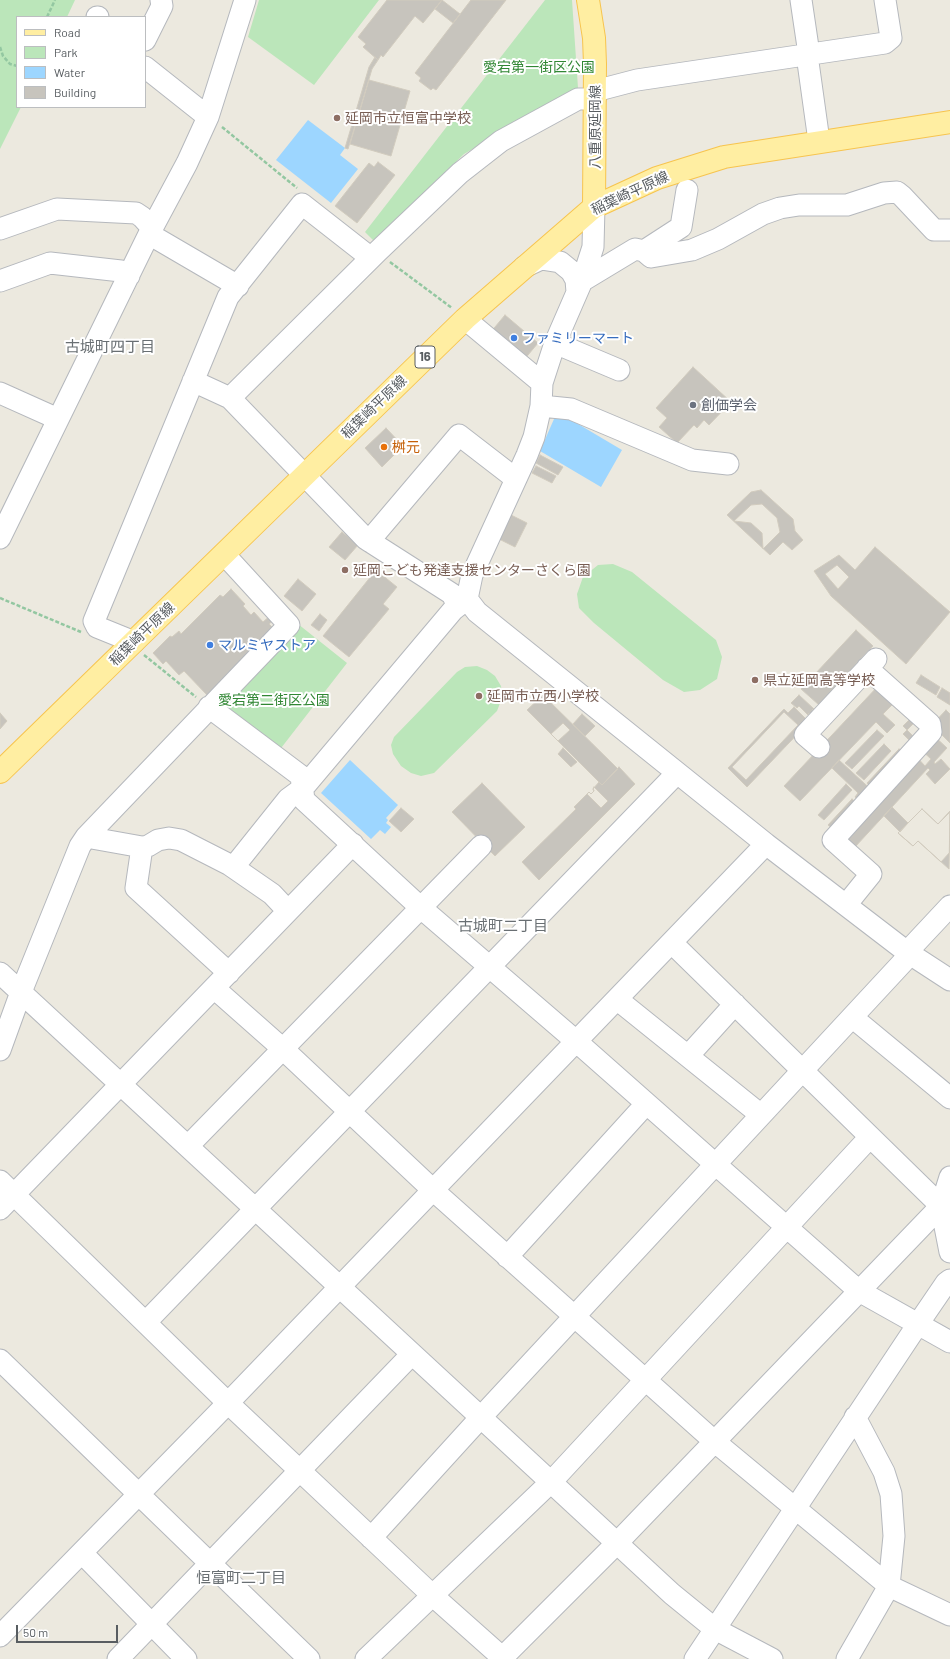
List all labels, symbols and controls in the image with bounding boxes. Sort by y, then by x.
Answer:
legend [16,16,146,108]
text: Road [54,25,81,39]
text: Park [54,45,78,59]
park label: 愛宕第一街区公園 [483,59,595,75]
text: Water [54,65,85,79]
text: Building [54,85,96,99]
street label: 八重原延岡線 [587,85,603,169]
place label: 延岡市立恒富中学校 [345,110,471,126]
marker: 延岡市立恒富中学校 [332,113,342,123]
street label: 稲葉崎平原線 [588,168,672,218]
place label: ファミリーマート [522,330,634,346]
marker: ファミリーマート [509,333,519,343]
district label: 古城町四丁目 [65,338,155,356]
road number: 16 [415,346,435,368]
street label: 稲葉崎平原線 [338,372,410,442]
place label: 創価学会 [701,397,757,413]
marker: 創価学会 [688,400,698,410]
place label: 桝元 [392,439,420,455]
marker: 桝元 [379,442,389,452]
place label: 延岡こども発達支援センターさくら園 [353,562,591,578]
marker: 延岡こども発達支援センターさくら園 [340,565,350,575]
street label: 稲葉崎平原線 [106,599,178,669]
place label: マルミヤストア [218,637,316,653]
marker: マルミヤストア [205,640,215,650]
place label: 県立延岡高等学校 [763,672,875,688]
marker: 県立延岡高等学校 [750,675,760,685]
place label: 延岡市立西小学校 [487,688,599,704]
marker: 延岡市立西小学校 [474,691,484,701]
park label: 愛宕第二街区公園 [218,692,330,708]
district label: 古城町二丁目 [458,917,548,935]
district label: 恒富町二丁目 [196,1569,286,1587]
scale bar [18,1617,120,1643]
text: 50 m [23,1625,48,1639]

